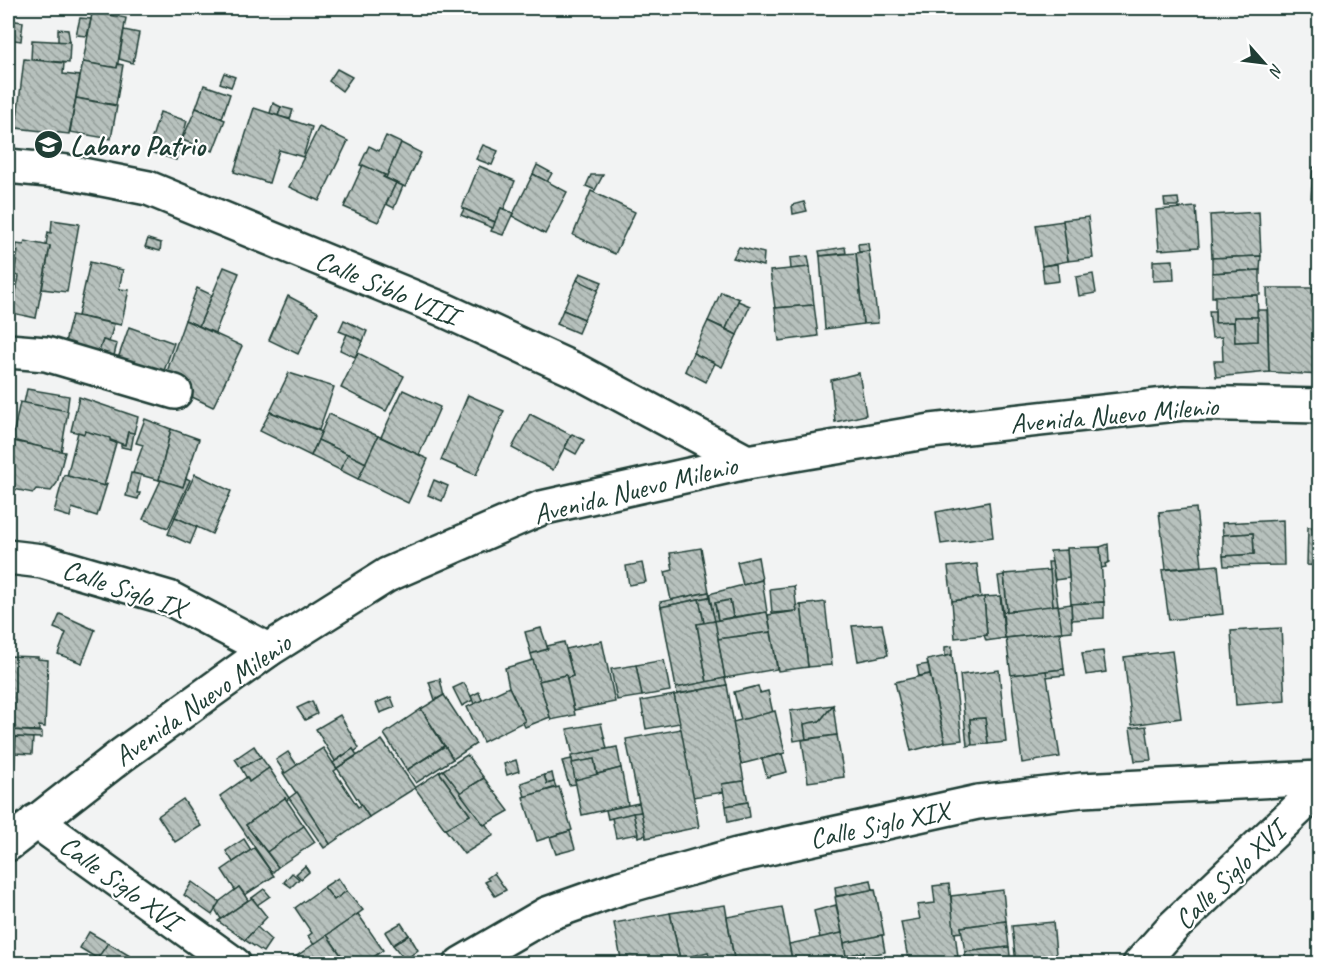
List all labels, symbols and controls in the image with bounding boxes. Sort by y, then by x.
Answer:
north arrow [1234,33,1294,93]
text: N [1264,61,1288,81]
place label: Labaro Patrio [70,128,207,163]
school or university icon: Labaro Patrio [33,129,65,161]
street label: Calle Siblo VIII [310,242,469,335]
street label: Avenida Nuevo Milenio [1009,388,1222,441]
street label: Avenida Nuevo Milenio [530,447,743,532]
street label: Calle Siglo IX [58,551,194,627]
street label: Avenida Nuevo Milenio [107,624,299,774]
street label: Calle Siglo XIX [806,792,956,856]
street label: Calle Siglo XVI [1167,810,1296,937]
street label: Calle Siglo XVI [53,827,191,941]

